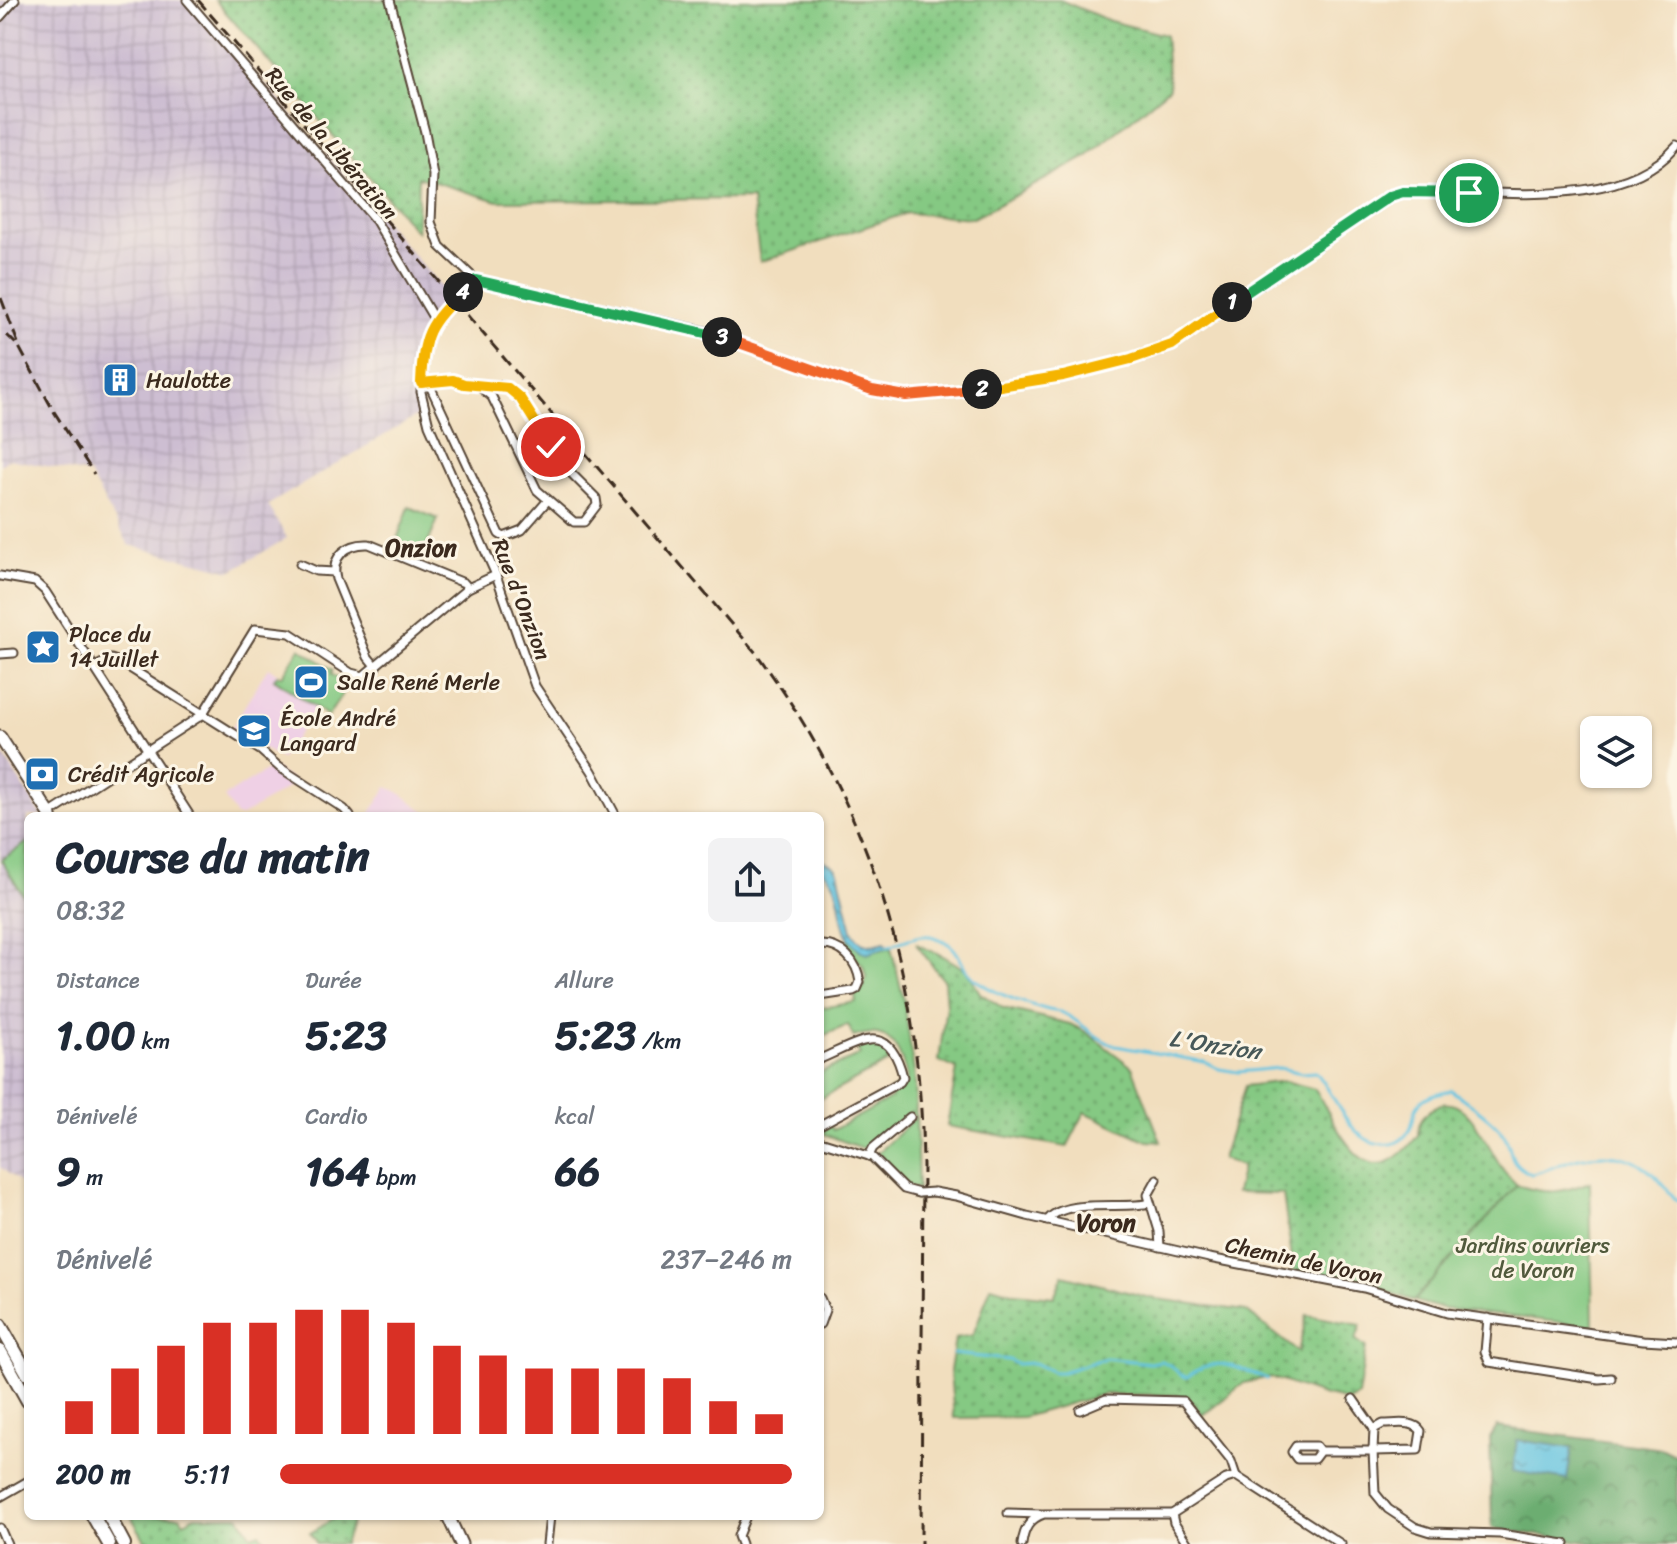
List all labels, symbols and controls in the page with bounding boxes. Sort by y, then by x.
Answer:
street label: Rue de la Libération [255,58,408,229]
pin [1435,159,1503,227]
icon: arrive [1447,171,1491,215]
pin: 4 [443,272,483,312]
text: 4 [456,272,470,311]
pin: 1 [1212,282,1252,322]
text: 1 [1227,282,1237,321]
pin: 3 [702,317,742,357]
text: 3 [716,317,728,356]
building icon: Haulotte [101,361,139,399]
place label: Haulotte [146,361,231,400]
pin: 2 [962,369,1002,409]
text: 2 [976,369,988,408]
pin [517,413,585,481]
icon: check [529,425,573,469]
district label: Onzion [385,527,457,569]
street label: Rue d'Onzion [480,533,563,666]
place label: Place du 14 Juillet [69,615,159,679]
place icon: Place du 14 Juillet [24,628,62,666]
sports icon: Salle René Merle [292,663,330,701]
place label: Salle René Merle [337,663,500,702]
place label: École André Langard [280,699,396,763]
school or university icon: École André Langard [235,712,273,750]
map controls [1580,716,1652,788]
button: layers [1580,716,1652,788]
bank icon: Crédit Agricole [23,755,61,793]
place label: Crédit Agricole [68,755,214,794]
text: Course du matin [56,818,370,896]
button: share [708,838,792,922]
text: 08:32 [56,887,125,933]
text: Distance [56,961,140,1000]
text: Durée [305,961,362,1000]
text: Allure [555,961,614,1000]
text: 1.00 [56,1000,136,1071]
text: 5:23 [305,1000,387,1071]
text: 5:23 [555,1000,636,1071]
water label: L'Onzion [1166,1017,1267,1073]
text: km [136,1022,170,1061]
text: /km [636,1022,681,1061]
text: Dénivelé [56,1097,138,1136]
text: Cardio [305,1097,368,1136]
text: kcal [555,1097,595,1136]
text: 9 [56,1136,81,1207]
text: 164 [305,1136,370,1207]
text: 66 [555,1136,600,1207]
text: m [81,1158,103,1197]
text: bpm [370,1158,417,1197]
district label: Voron [1076,1202,1136,1244]
street label: Chemin de Voron [1222,1225,1386,1296]
park label: Jardins ouvriers de Voron [1455,1226,1611,1290]
text: Dénivelé [56,1236,152,1282]
text: 237–246 m [660,1236,792,1282]
text: 200 m [56,1451,131,1497]
text: 5:11 [184,1451,230,1497]

